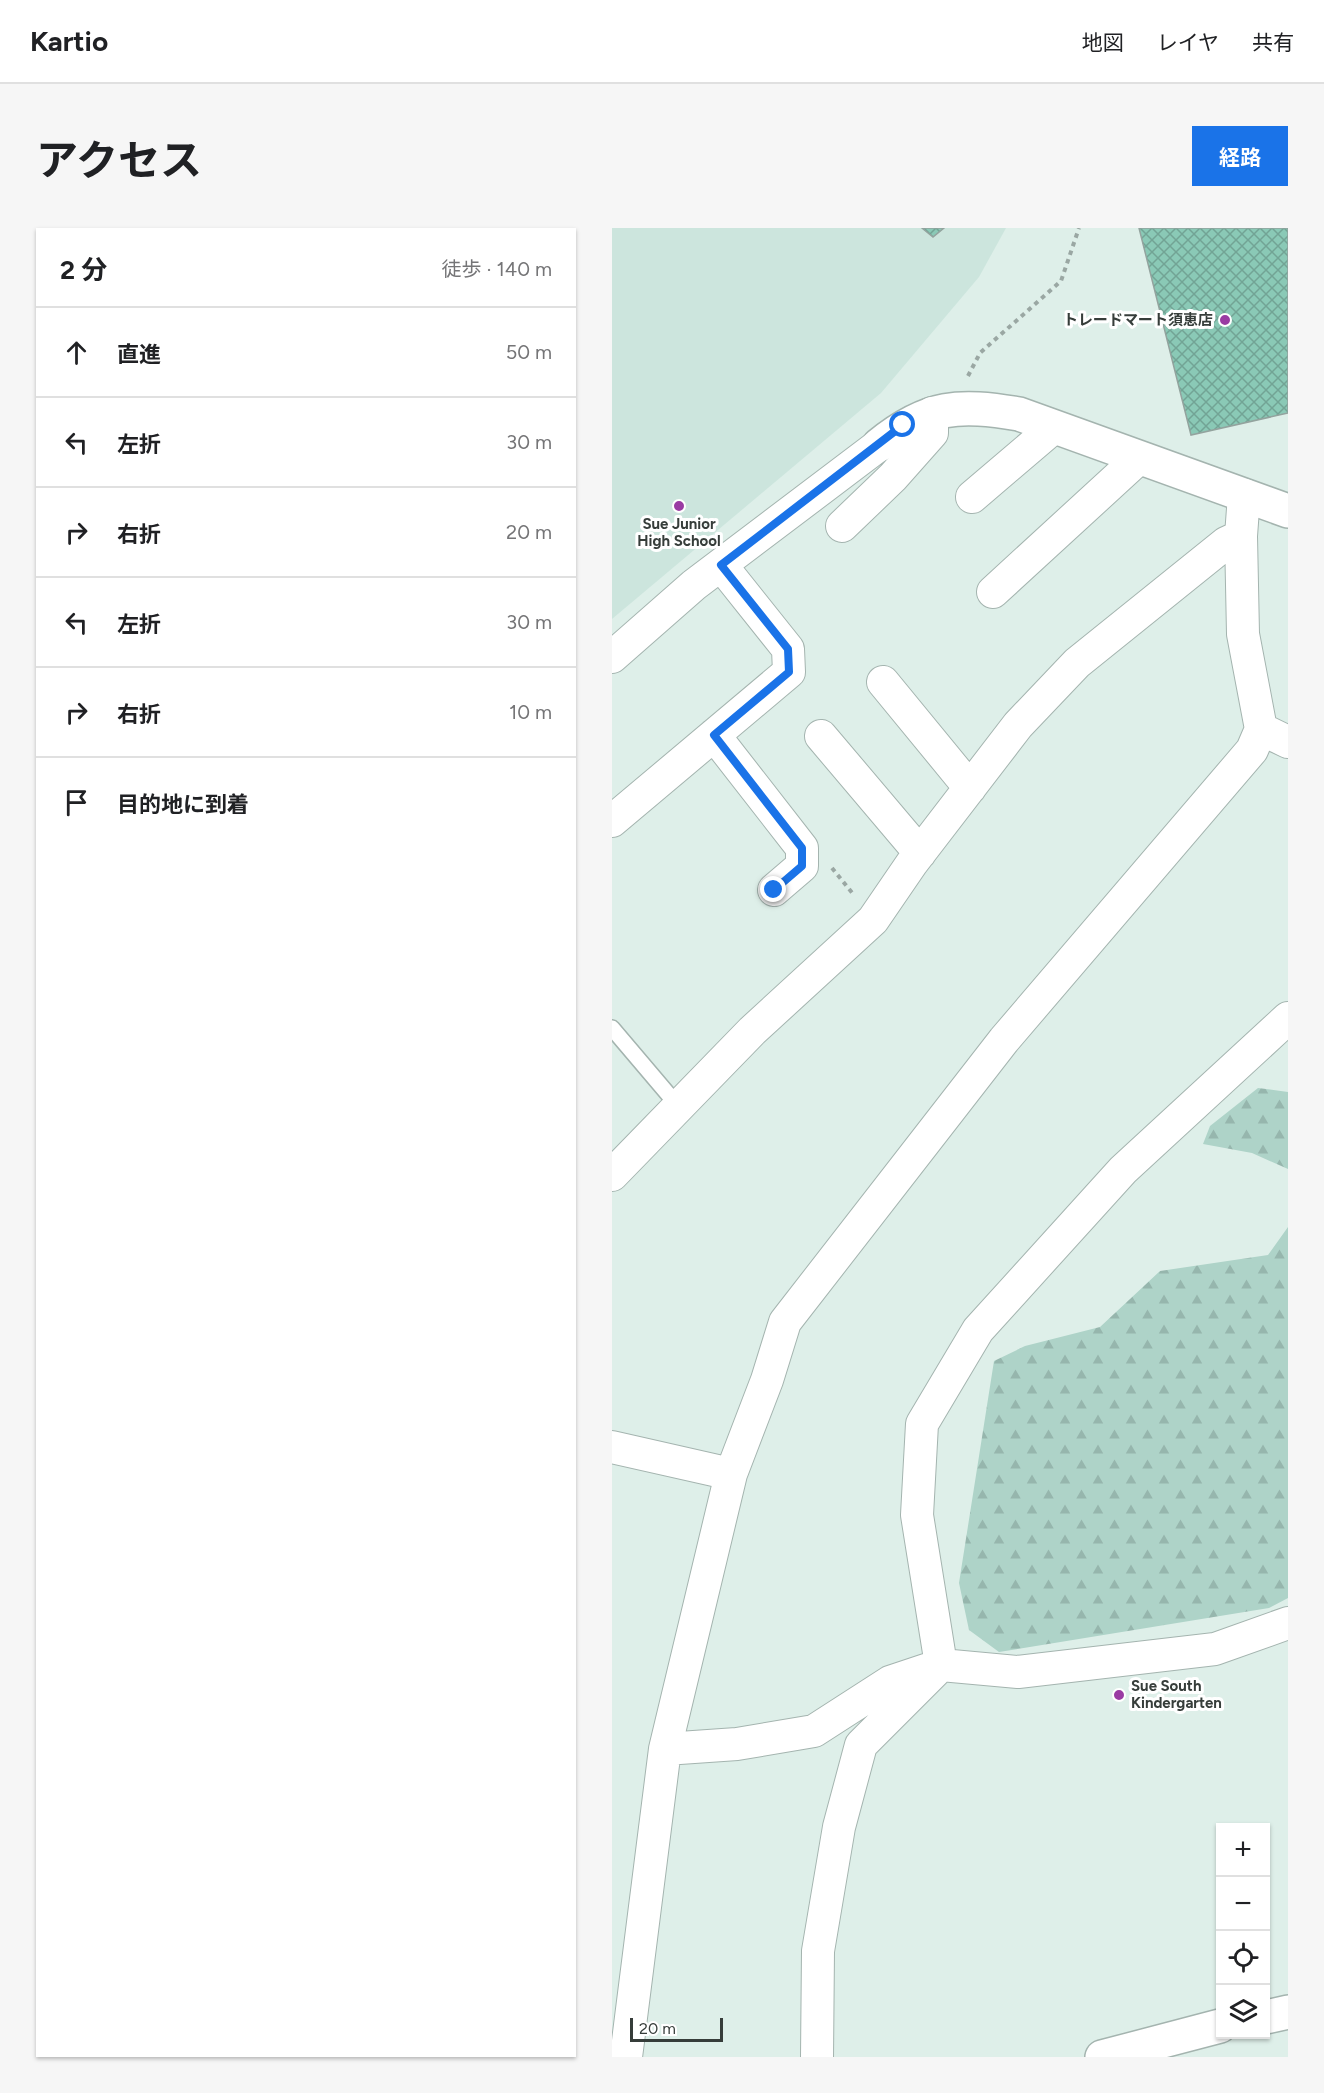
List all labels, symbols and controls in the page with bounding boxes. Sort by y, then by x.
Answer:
text: Kartio [30,24,108,58]
text: 地図 [1082,30,1124,55]
text: レイヤ [1157,30,1219,55]
text: 共有 [1252,30,1294,55]
button: 経路 [1192,126,1288,186]
text: アクセス [36,135,202,186]
text: 2 分 [60,254,107,286]
text: 徒歩 · 140 m [442,257,552,281]
place label: トレードマート須恵店 [1063,311,1213,329]
marker: トレードマート須恵店 [1218,313,1232,327]
icon: ahead [60,336,93,369]
text: 50 m [506,340,552,364]
text: 直進 [117,341,161,368]
route start [889,411,915,437]
icon: left [60,426,93,459]
text: 30 m [506,430,552,454]
text: 左折 [117,431,161,458]
marker: Sue Junior High School [672,499,686,513]
place label: Sue Junior High School [637,515,721,550]
icon: right [60,516,93,549]
text: 20 m [506,520,552,544]
text: 右折 [117,521,161,548]
icon: left [60,606,93,639]
text: 30 m [506,610,552,634]
text: 左折 [117,611,161,638]
icon: right [60,696,93,729]
text: 10 m [509,700,552,724]
text: 右折 [117,701,161,728]
icon: arrive [60,786,93,819]
text: 目的地に到着 [117,791,249,818]
route end [760,876,786,902]
place label: Sue South Kindergarten [1131,1677,1222,1712]
marker: Sue South Kindergarten [1112,1688,1126,1702]
map controls [1216,1823,1270,2039]
button: + [1216,1823,1270,1877]
button: − [1216,1877,1270,1931]
button: locate [1216,1931,1270,1985]
button: layers [1216,1985,1270,2039]
scale bar [630,2015,723,2042]
text: 20 m [639,2019,676,2038]

